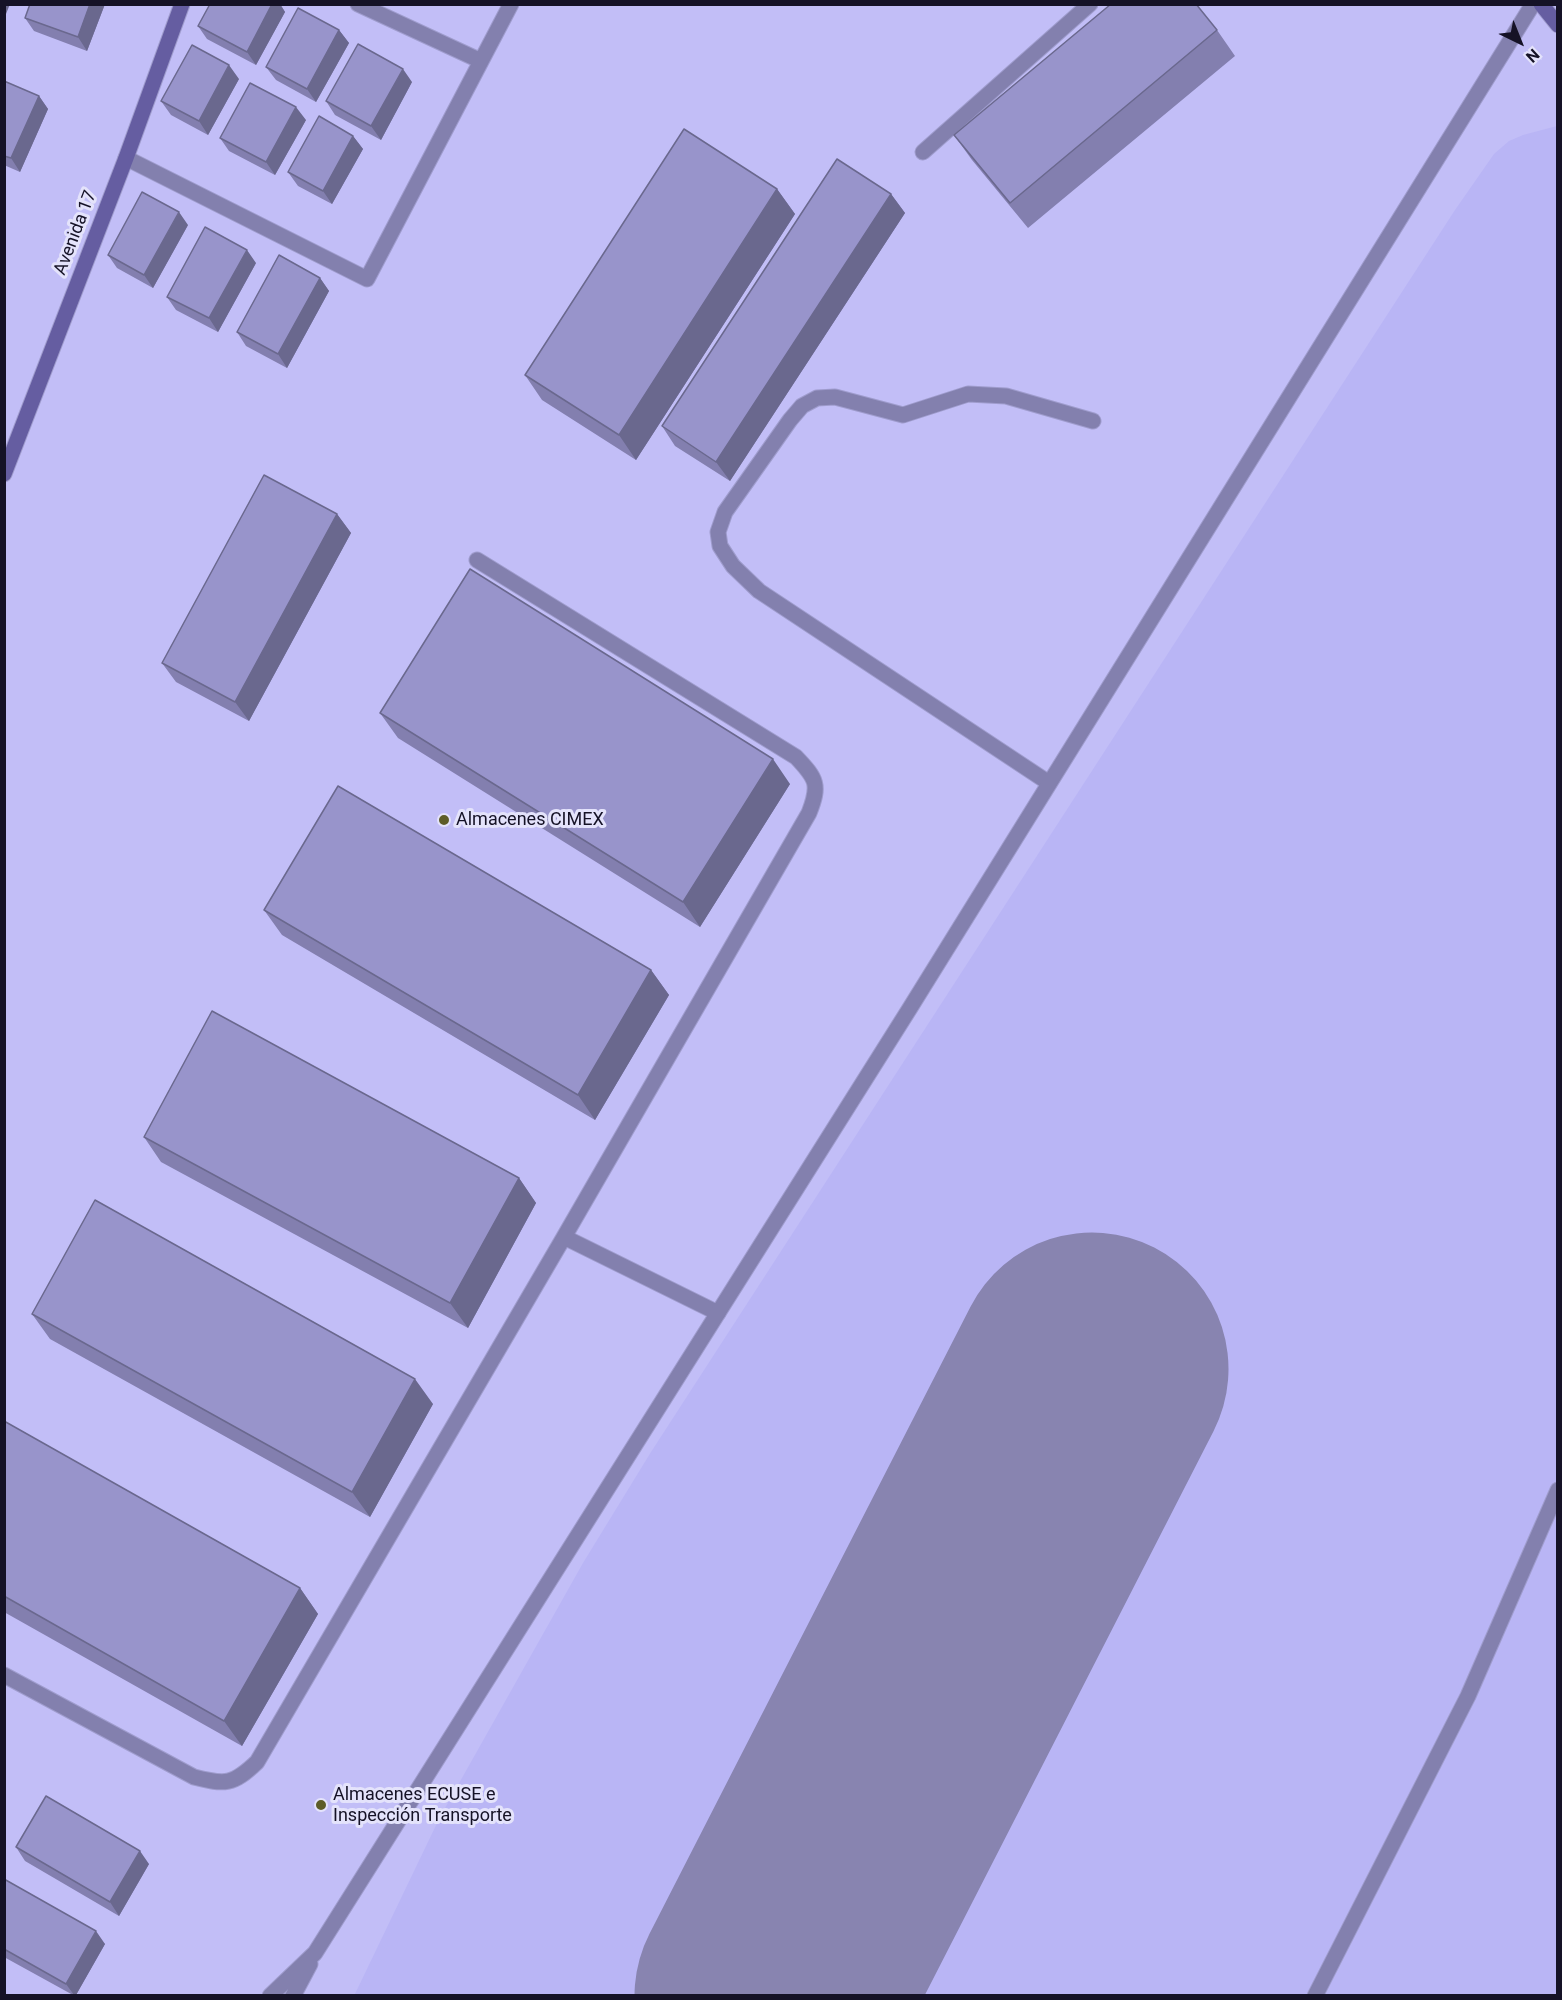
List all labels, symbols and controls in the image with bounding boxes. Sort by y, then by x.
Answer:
north arrow [1490,12,1550,72]
text: N [1522,45,1543,66]
street label: Avenida 17 [50,188,102,278]
place label: Almacenes CIMEX [456,809,604,831]
marker: Almacenes CIMEX [437,813,451,827]
place label: Almacenes ECUSE e Inspección Transporte [333,1784,512,1826]
marker: Almacenes ECUSE e Inspección Transporte [314,1798,328,1812]

